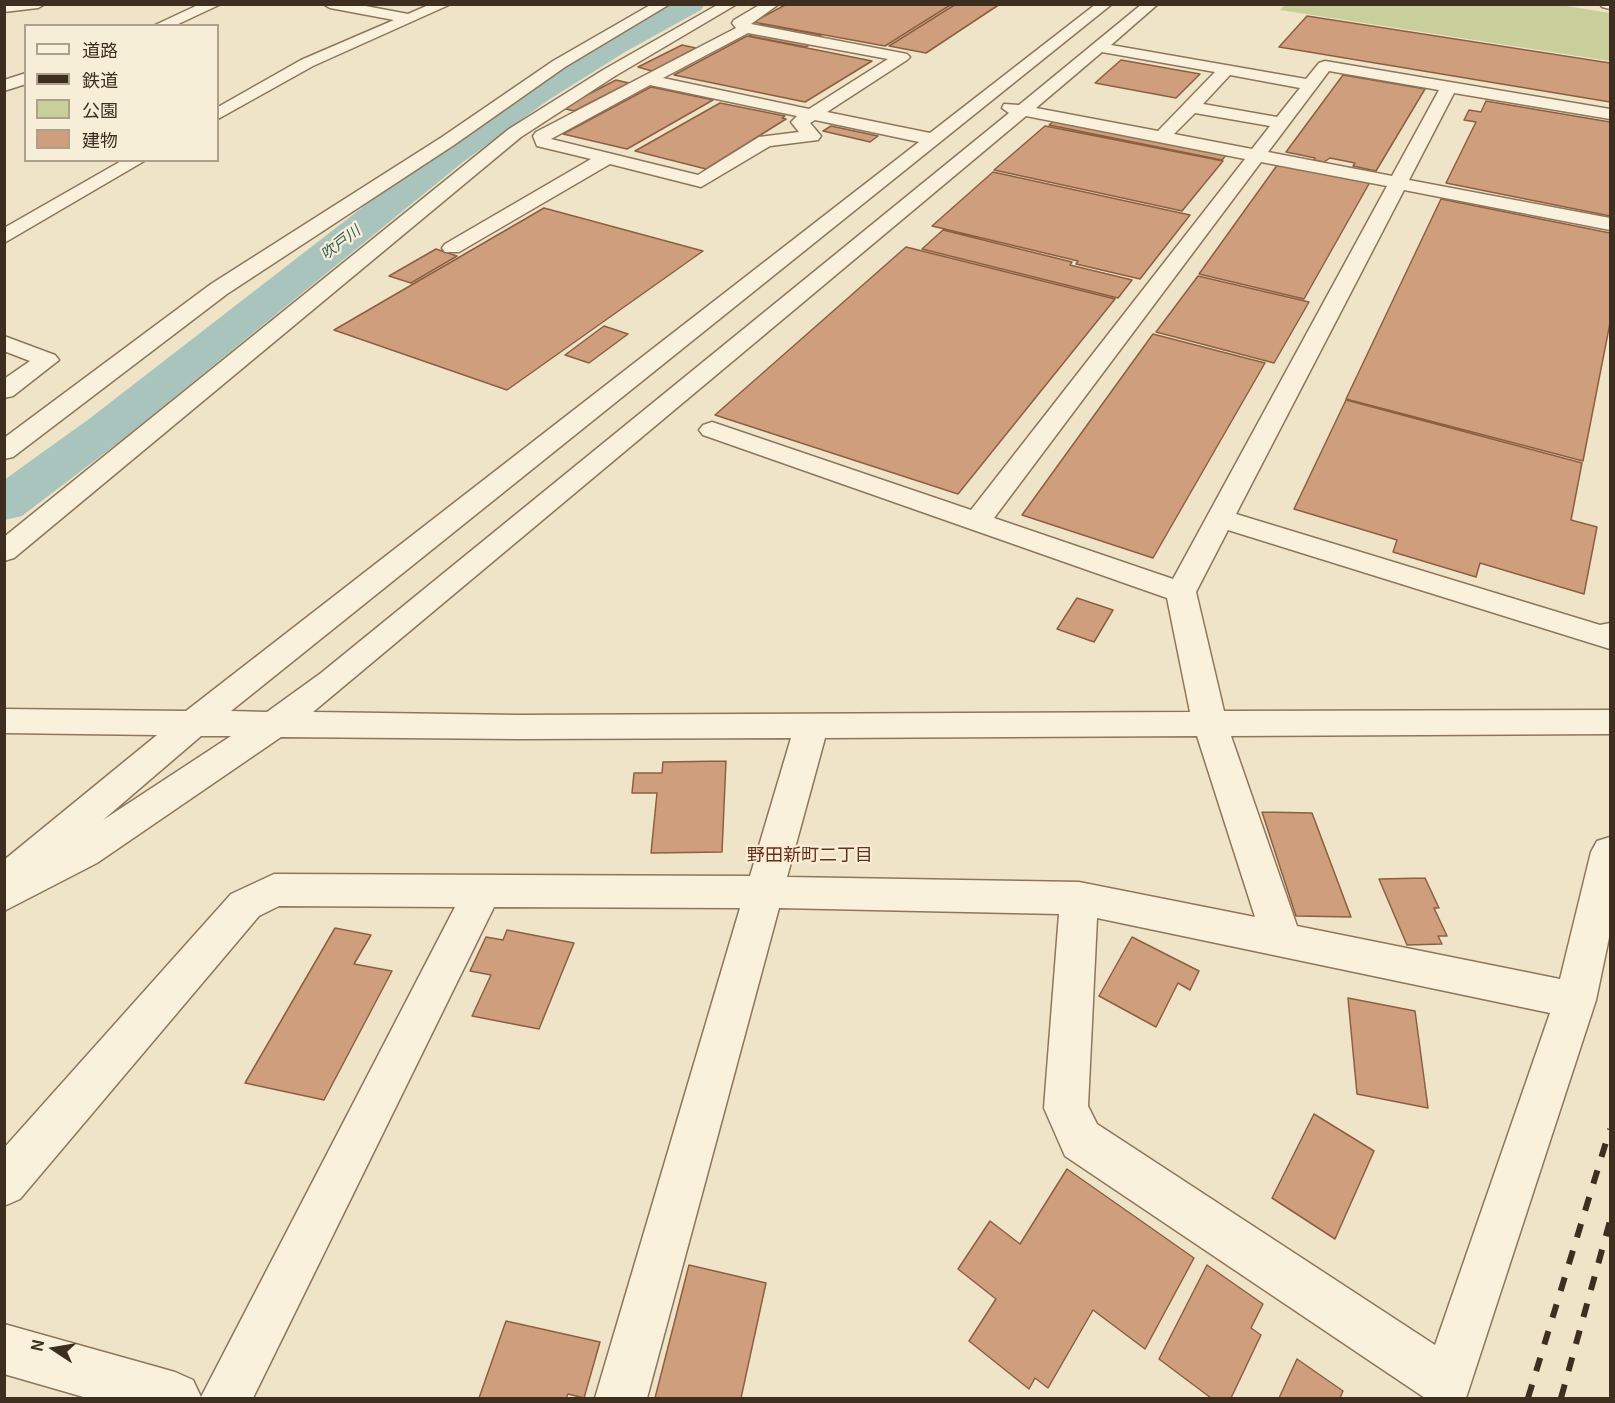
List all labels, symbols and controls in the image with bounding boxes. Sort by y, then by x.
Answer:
legend [24,24,219,162]
text: 道路 [82,36,118,62]
text: 鉄道 [82,66,118,92]
text: 公園 [82,96,118,122]
text: 建物 [82,126,118,152]
water label: 吹戸川 [317,221,363,263]
district label: 野田新町二丁目 [747,843,873,865]
north arrow [24,1319,84,1379]
text: N [23,1337,49,1354]

